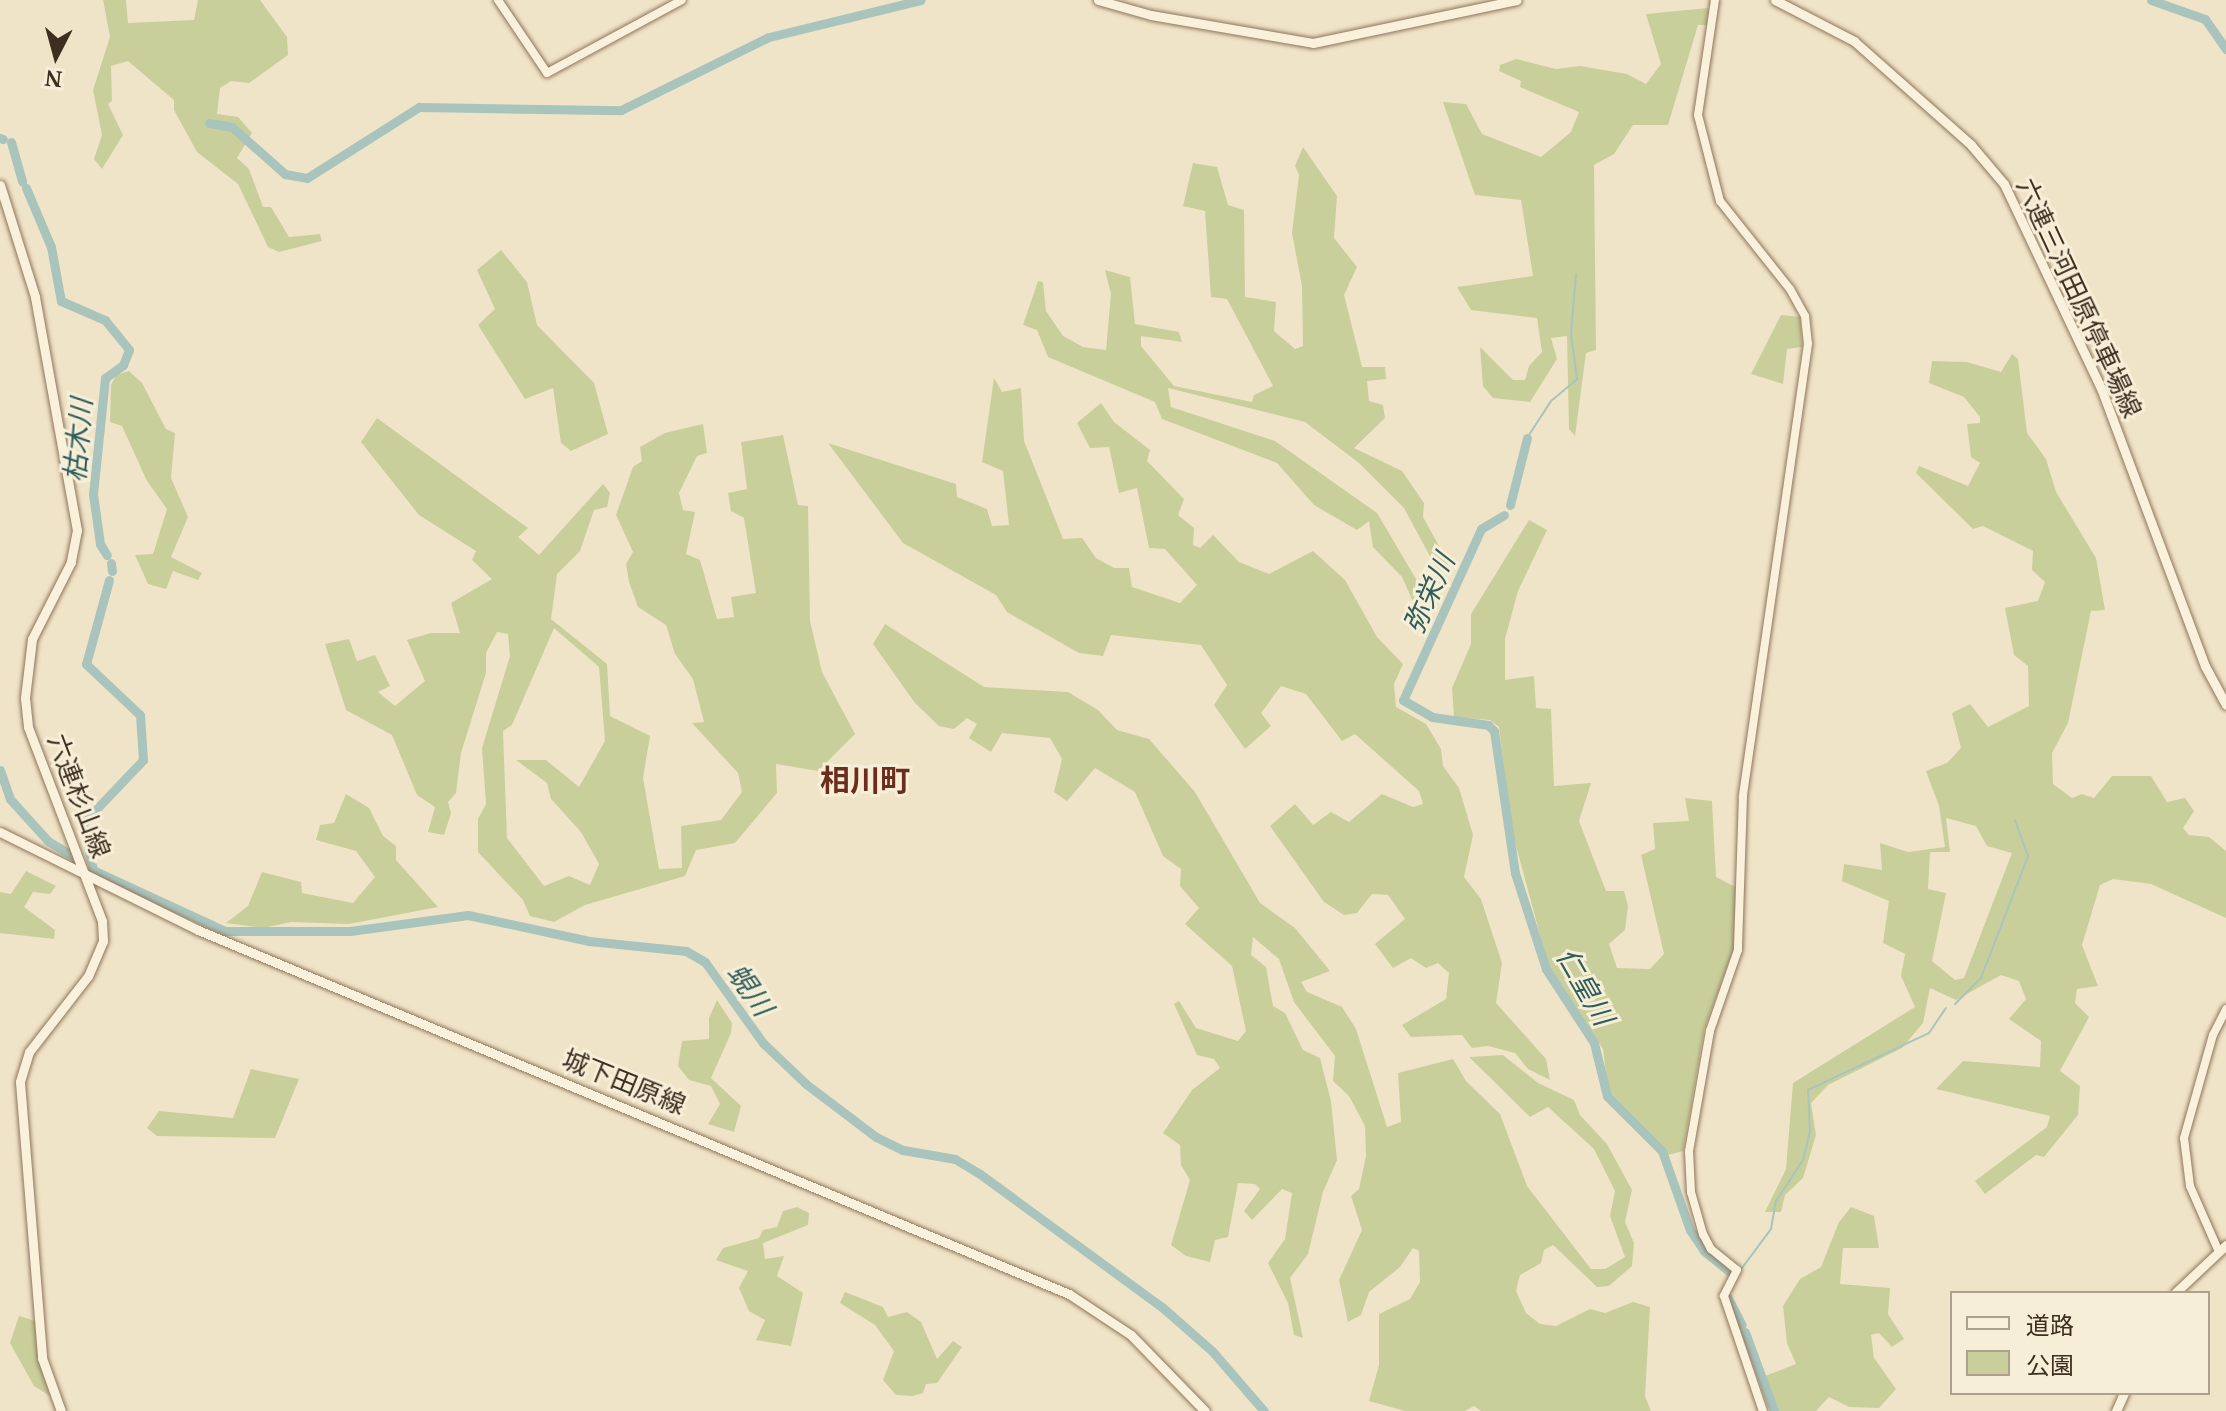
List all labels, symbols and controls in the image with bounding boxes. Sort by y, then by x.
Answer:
north arrow [16,16,96,96]
text: N [43,64,64,96]
street label: 六連三河田原停車場線 [2010,174,2148,422]
water label: 枯木川 [57,397,97,483]
water label: 弥栄川 [1396,548,1460,638]
street label: 六連杉山線 [41,730,117,862]
district label: 相川町 [820,762,910,798]
water label: 仁皇川 [1550,941,1622,1031]
water label: 蜆川 [721,956,781,1022]
street label: 城下田原線 [558,1043,690,1121]
legend [1950,1291,2210,1395]
text: 道路 [2026,1308,2074,1341]
text: 公園 [2026,1348,2074,1381]

